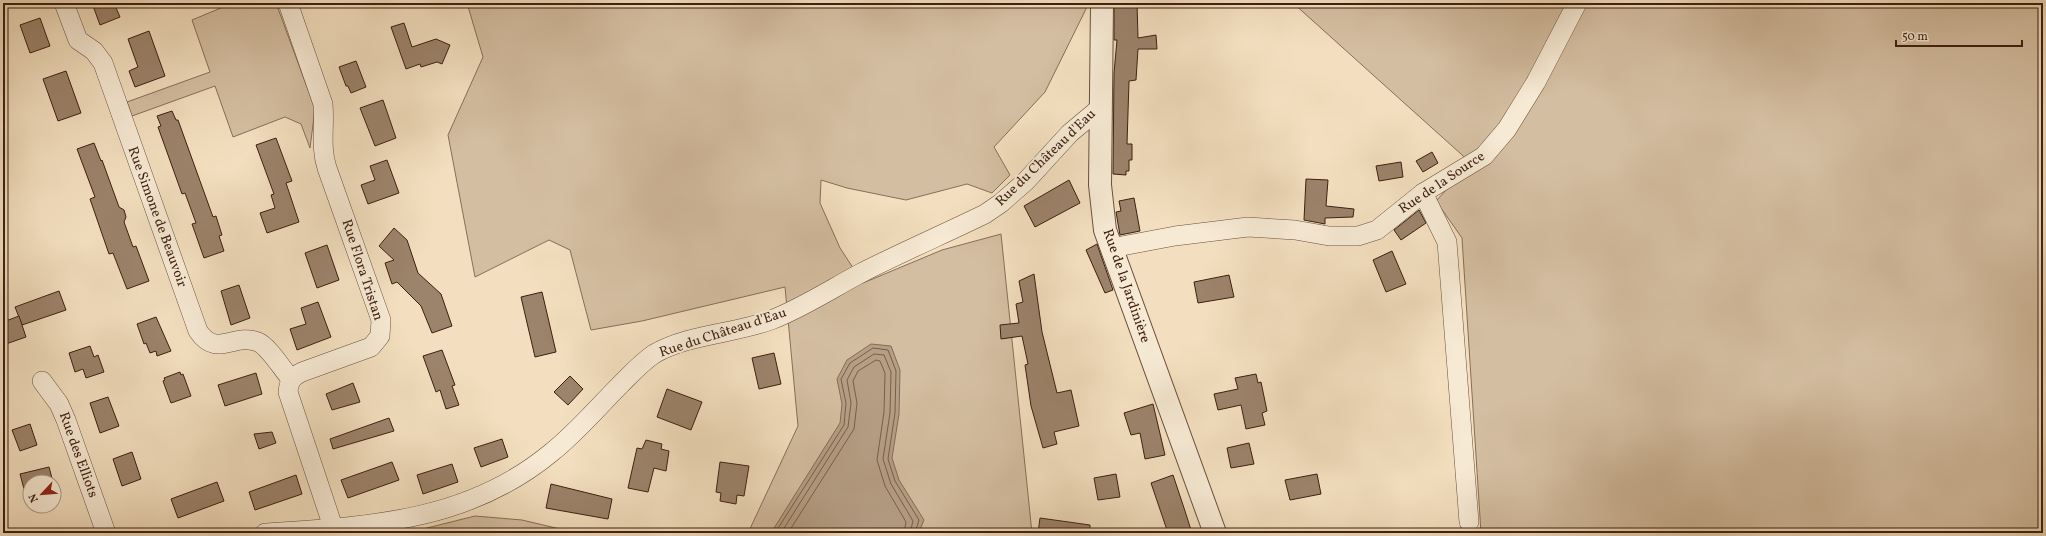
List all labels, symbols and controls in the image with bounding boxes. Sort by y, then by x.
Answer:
scale bar [1896,22,2022,48]
text: 50 m [1902,29,1928,45]
street label: Rue du Château d'Eau [992,105,1100,211]
street label: Rue Simone de Beauvoir [123,144,191,290]
street label: Rue de la Source [1395,147,1489,219]
street label: Rue Flora Tristan [337,217,387,323]
street label: Rue de la Jardinière [1098,226,1155,346]
street label: Rue du Château d'Eau [657,303,789,363]
street label: Rue des Elliots [54,410,102,500]
north arrow [22,474,62,514]
text: N [26,491,43,505]

